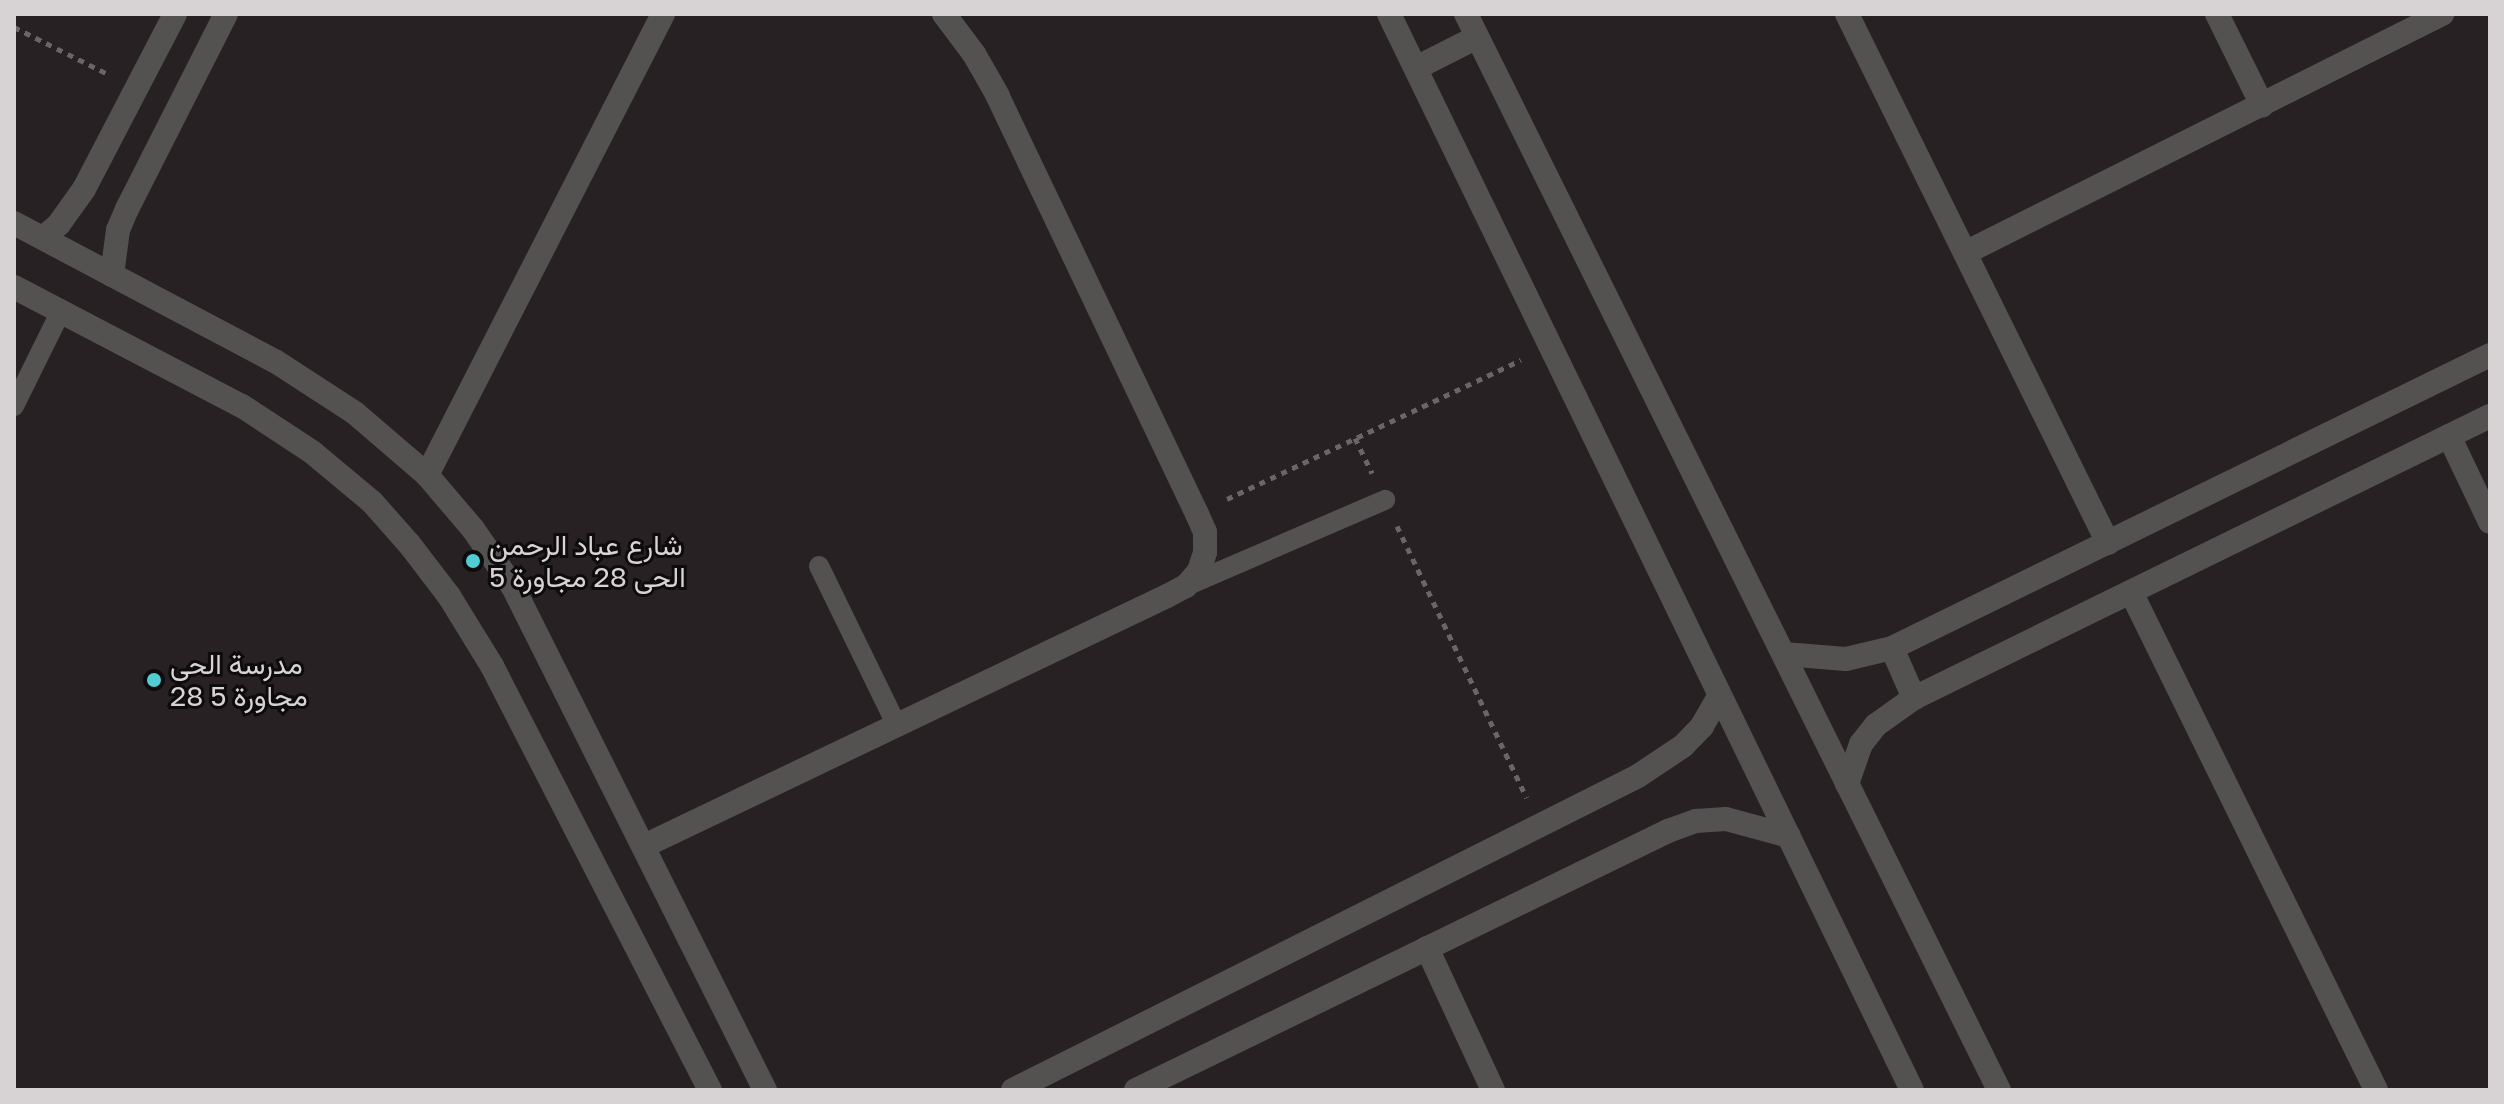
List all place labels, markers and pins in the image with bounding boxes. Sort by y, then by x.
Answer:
place label: شارع عباد الرحمن الحى 28 مجاورة 5 [489,528,686,594]
marker: شارع عباد الرحمن الحى 28 مجاورة 5 [464,552,482,570]
place label: مدرسة الحى 28 مجاورة 5 [170,647,308,713]
marker: مدرسة الحى 28 مجاورة 5 [145,671,163,689]

